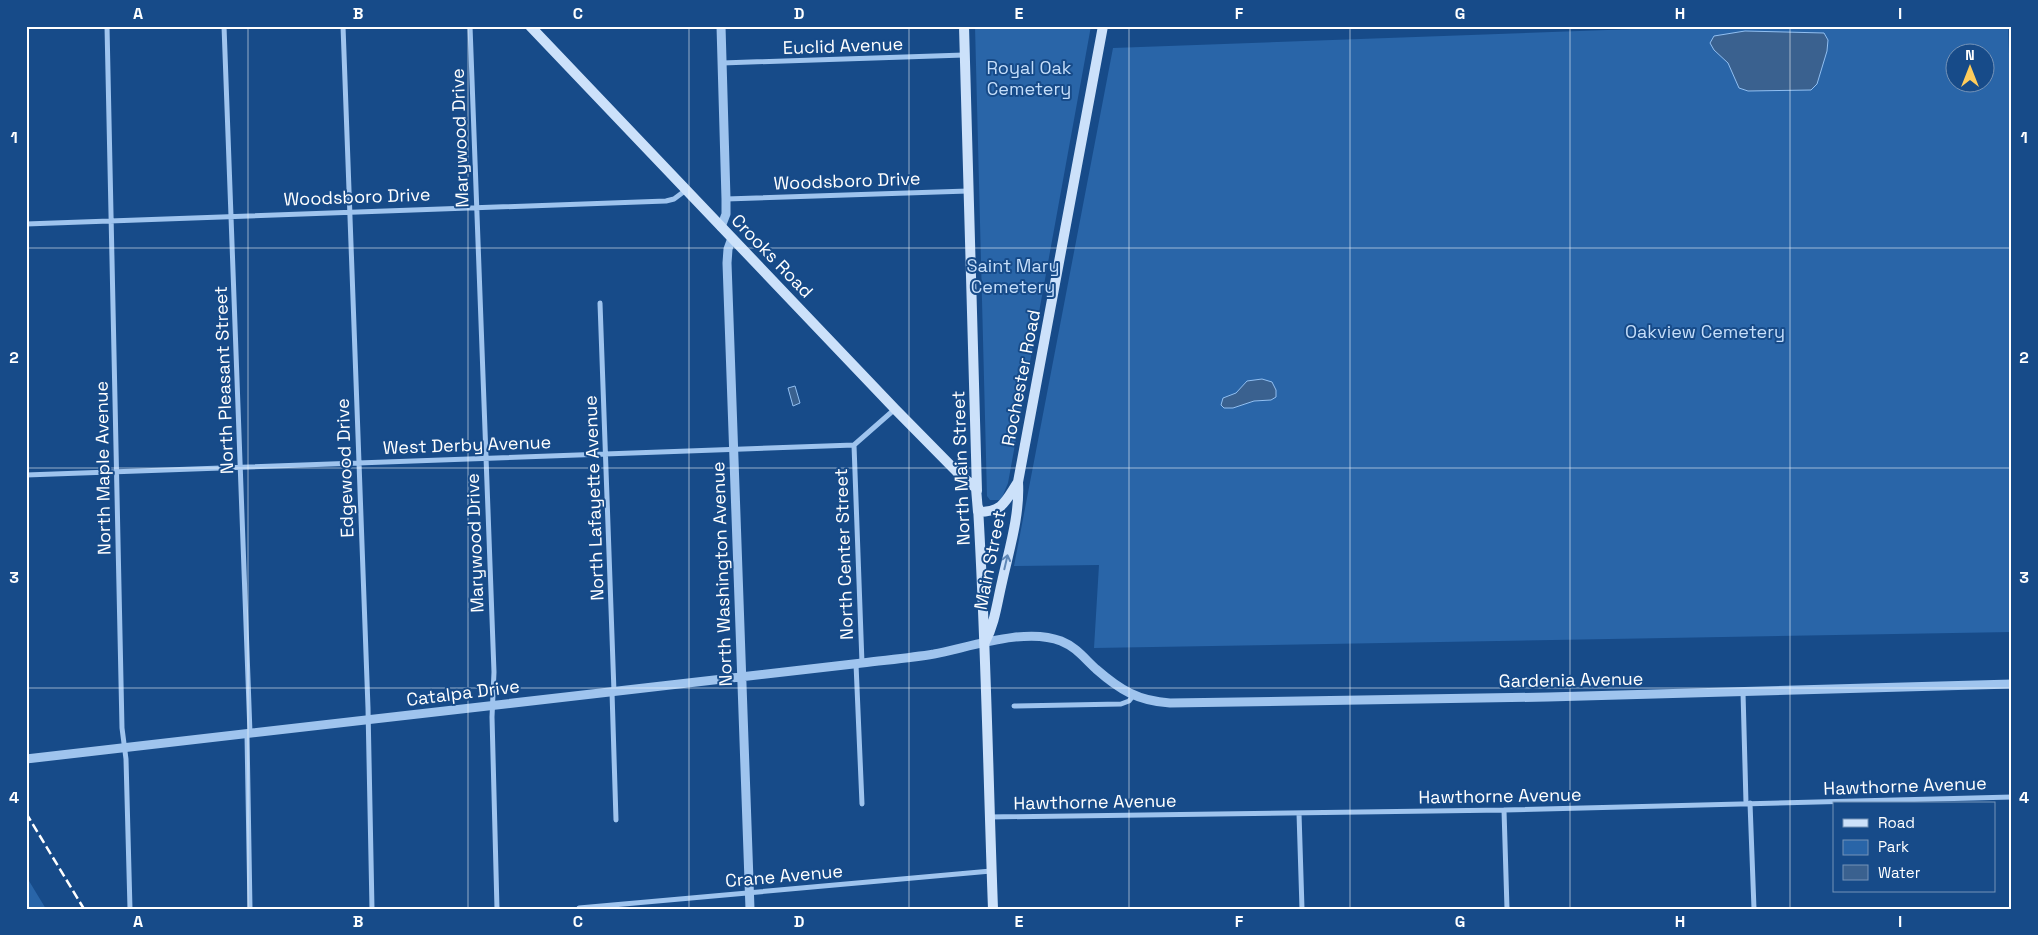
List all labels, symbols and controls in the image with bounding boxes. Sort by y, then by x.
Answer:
text: A [133,3,143,24]
text: B [353,3,363,24]
text: C [573,3,583,24]
text: D [794,3,804,24]
text: E [1015,3,1024,24]
text: F [1235,3,1244,24]
text: G [1455,3,1465,24]
text: H [1675,3,1685,24]
text: I [1898,3,1902,24]
street label: Euclid Avenue [782,32,903,59]
north arrow [1946,42,1996,92]
text: N [1965,46,1975,64]
park label: Royal Oak Cemetery [987,56,1072,100]
street label: Marywood Drive [446,68,473,208]
text: 1 [10,127,18,148]
text: 1 [2020,127,2028,148]
street label: Woodsboro Drive [773,166,921,195]
street label: Woodsboro Drive [283,182,431,211]
street label: Crooks Road [727,209,818,302]
park label: Saint Mary Cemetery [966,254,1060,298]
street label: North Pleasant Street [209,285,238,475]
street label: Rochester Road [996,308,1045,448]
park label: Oakview Cemetery [1625,320,1785,343]
text: 2 [9,347,19,368]
text: 2 [2019,347,2029,368]
street label: North Maple Avenue [89,381,116,555]
street label: North Main Street [946,390,975,546]
street label: North Lafayette Avenue [578,395,609,601]
street label: Edgewood Drive [331,398,358,538]
street label: West Derby Avenue [382,430,551,459]
street label: North Washington Avenue [706,461,737,687]
street label: North Center Street [829,468,858,640]
street label: Marywood Drive [461,473,488,613]
street label: Main Street [969,508,1010,612]
one-way arrow [1002,555,1011,571]
text: 3 [9,567,19,588]
text: 3 [2019,567,2029,588]
street label: Gardenia Avenue [1498,667,1644,692]
street label: Catalpa Drive [405,674,521,711]
street label: Hawthorne Avenue [1823,771,1987,800]
street label: Hawthorne Avenue [1418,783,1582,808]
text: 4 [9,787,19,808]
text: 4 [2019,787,2029,808]
street label: Hawthorne Avenue [1013,789,1177,814]
legend [1833,802,1996,892]
text: Road [1878,813,1915,832]
text: Park [1878,837,1909,856]
street label: Crane Avenue [724,859,844,892]
text: Water [1878,863,1921,882]
text: A [133,911,143,932]
text: B [353,911,363,932]
text: C [573,911,583,932]
text: D [794,911,804,932]
text: E [1015,911,1024,932]
text: F [1235,911,1244,932]
text: G [1455,911,1465,932]
text: H [1675,911,1685,932]
text: I [1898,911,1902,932]

